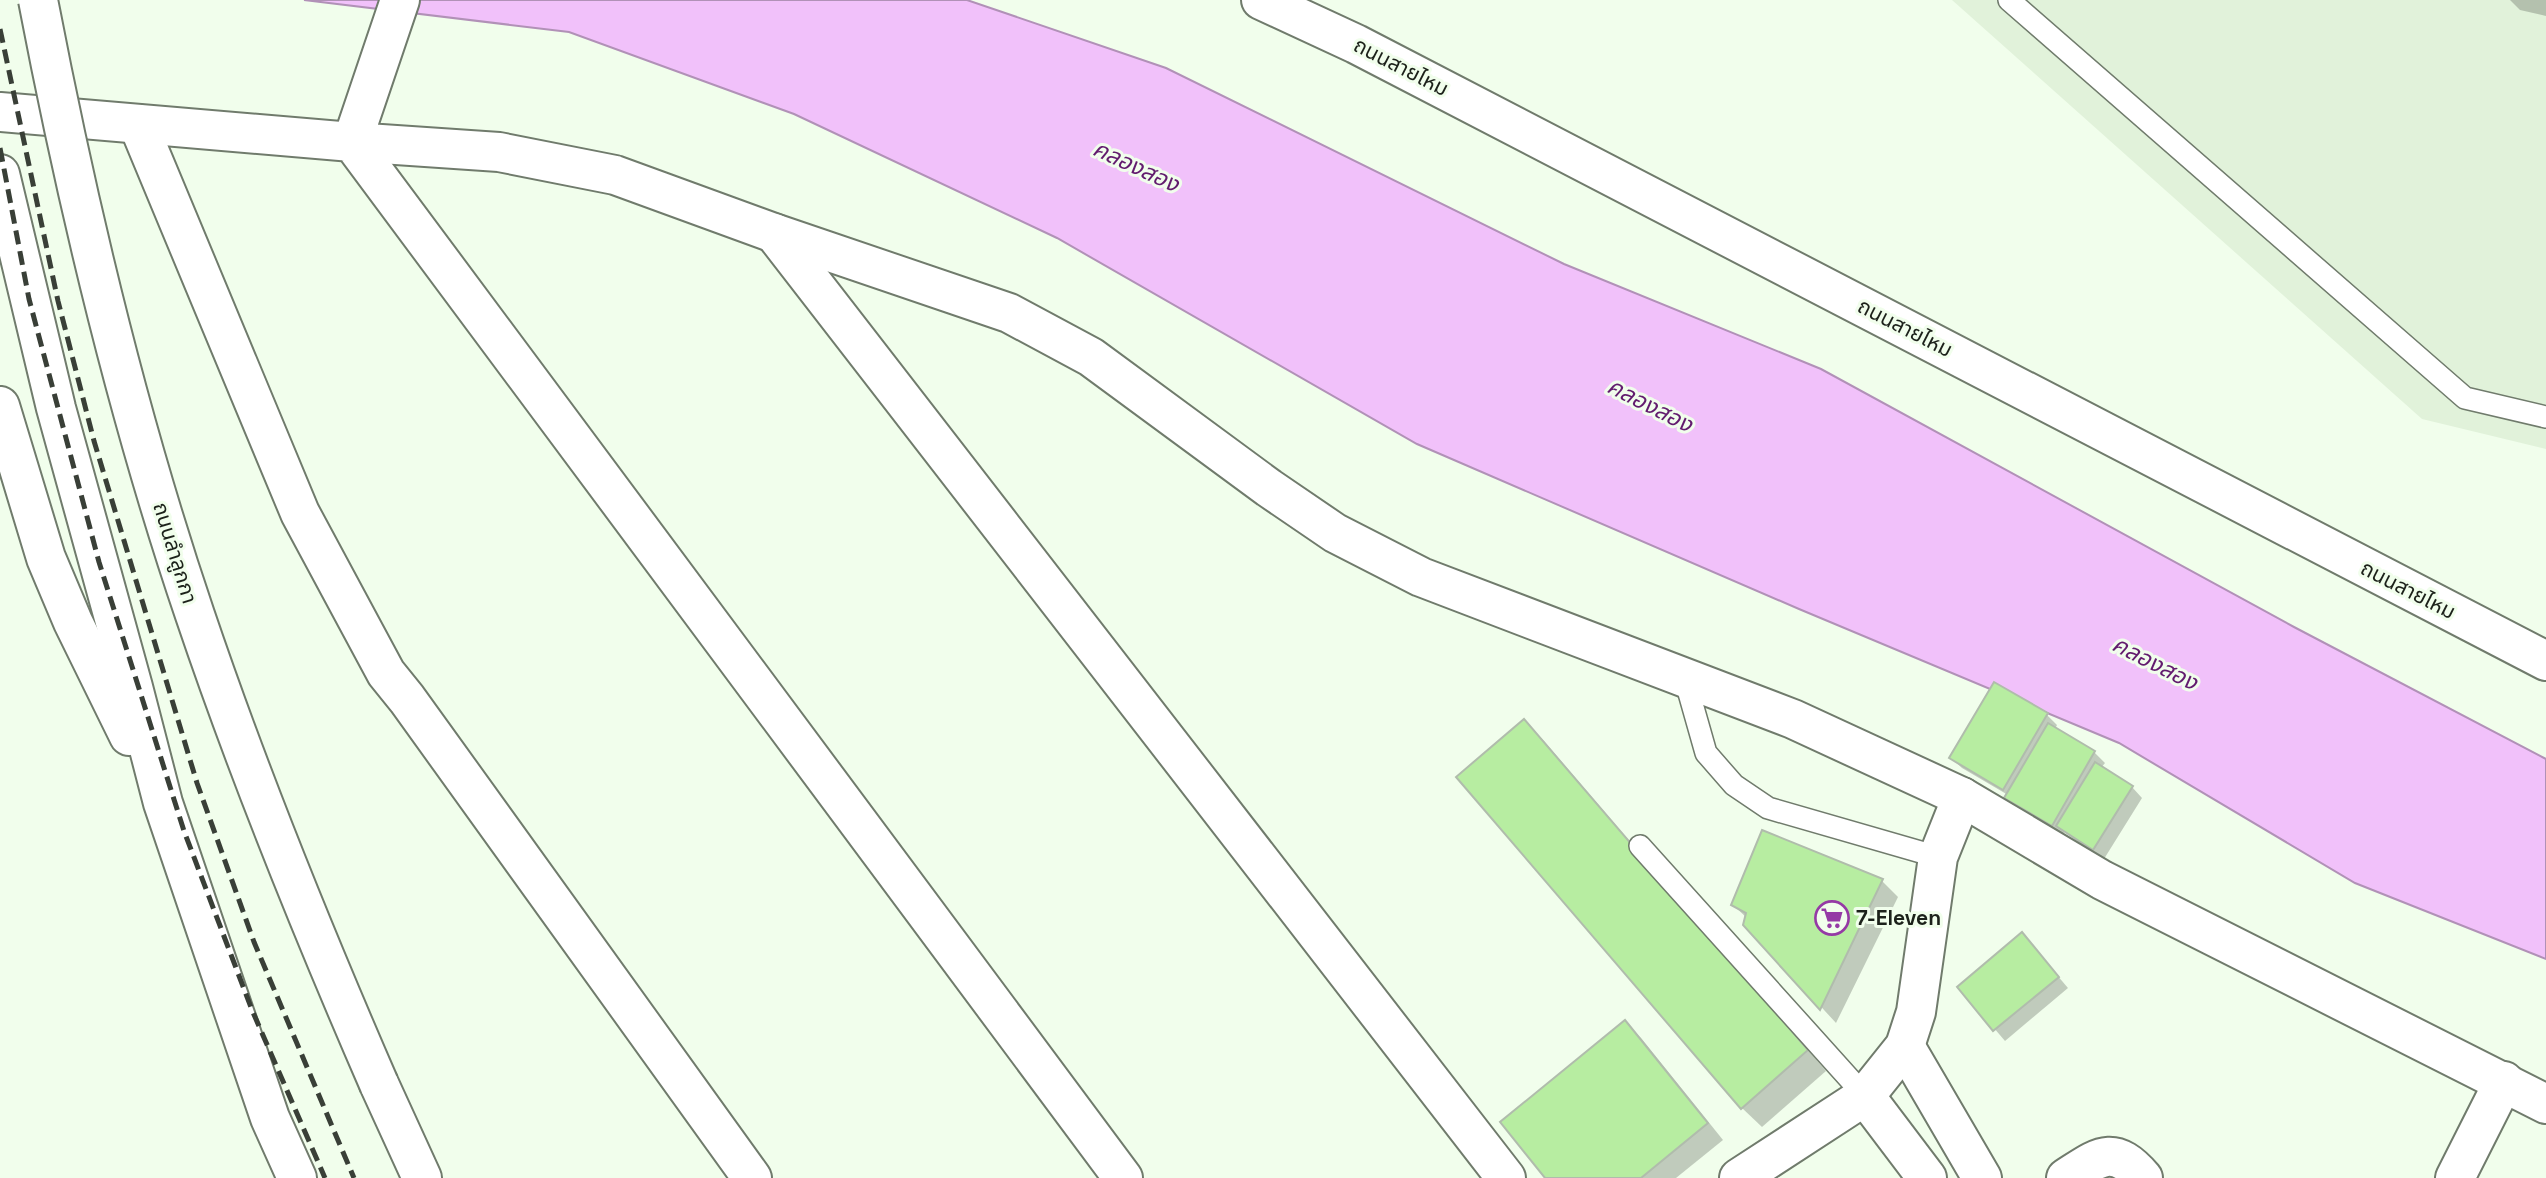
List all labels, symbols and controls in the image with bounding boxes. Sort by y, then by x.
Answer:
street label: ถนนสายไหม [1349,31,1453,102]
water label: คลองสอง [1088,133,1185,200]
street label: ถนนสายไหม [1853,292,1957,363]
water label: คลองสอง [1602,371,1699,440]
street label: ถนนลำลูกกา [147,499,204,607]
street label: ถนนสายไหม [2356,554,2460,625]
water label: คลองสอง [2107,629,2204,698]
supermarket icon: 7-Eleven [1813,899,1851,937]
place label: 7-Eleven [1856,904,1941,931]

